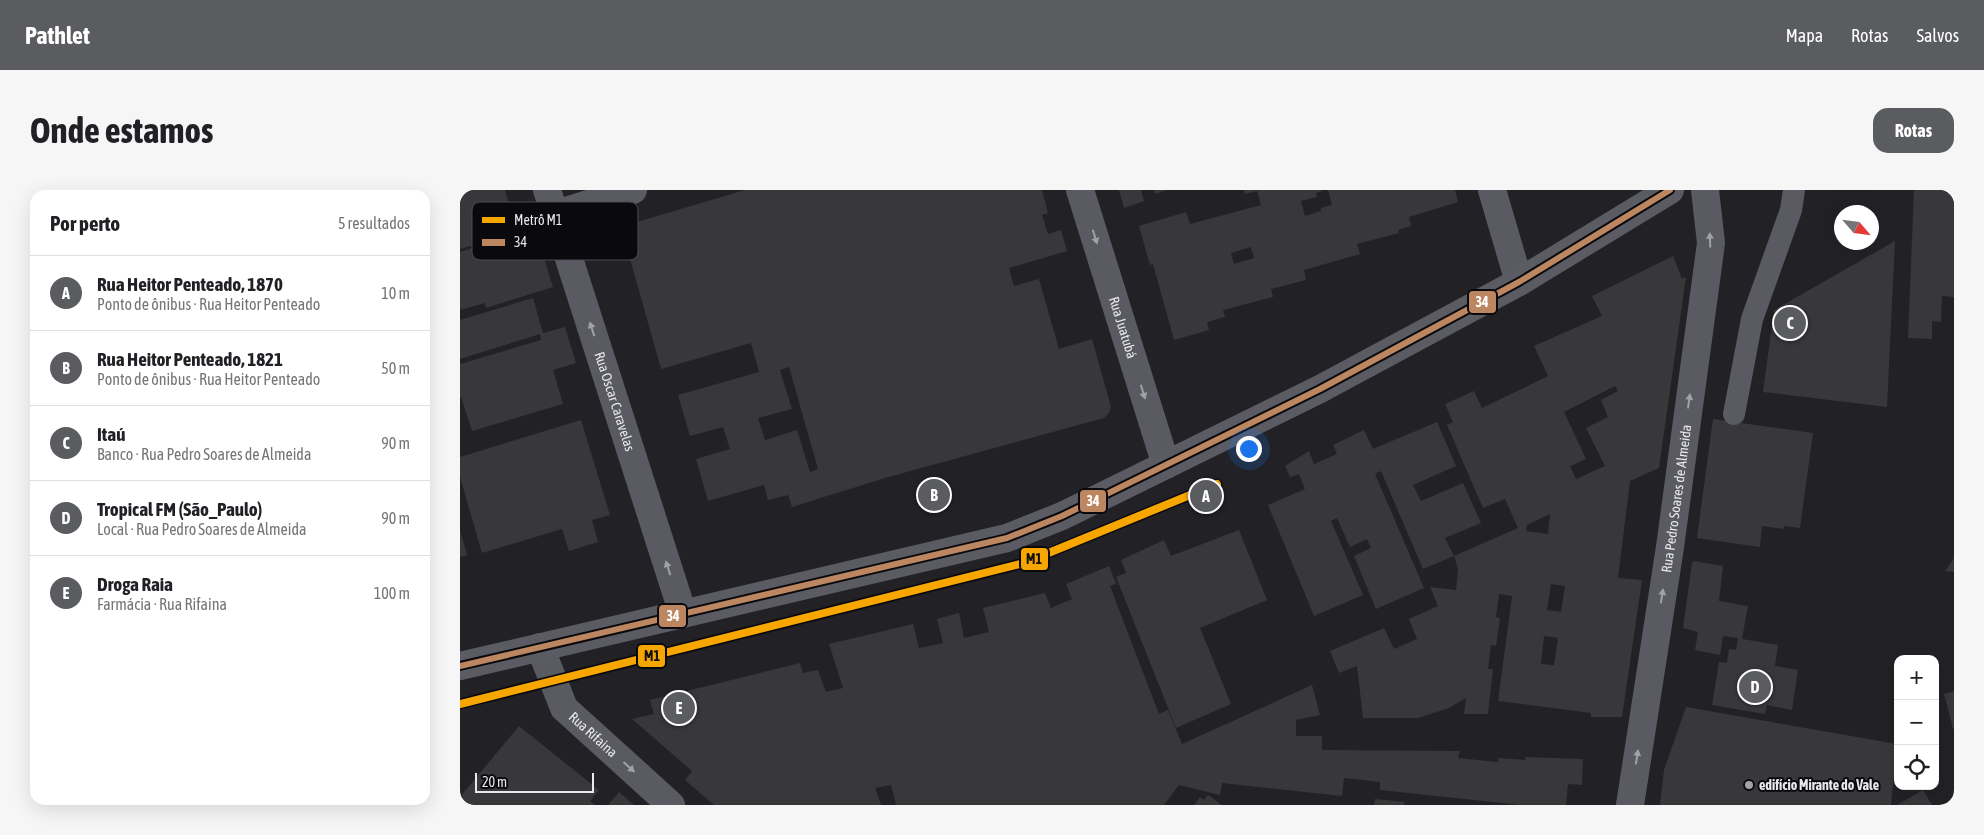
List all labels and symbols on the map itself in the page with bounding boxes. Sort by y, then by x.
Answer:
legend [472,202,638,260]
north arrow [1834,205,1879,250]
text: Metrô M1 [514,212,562,228]
one-way arrow [1091,229,1099,244]
one-way arrow [1705,231,1713,247]
text: 34 [514,234,528,250]
line badge: 34 [1468,290,1497,314]
text: 34 [1475,294,1489,310]
street label: Rua Juatubá [1106,295,1140,360]
pin: C [1774,304,1806,342]
one-way arrow [588,321,596,336]
street label: Rua Oscar Caravelas [591,350,638,453]
one-way arrow [1140,384,1147,399]
one-way arrow [1686,392,1694,408]
street label: Rua Pedro Soares de Almeida [1658,423,1694,574]
your location [1236,436,1262,462]
pin: B [918,476,950,514]
pin: A [1190,477,1222,515]
line badge: 34 [1079,489,1107,513]
text: 34 [1086,493,1100,509]
line badge: M1 [1020,547,1049,571]
text: M1 [1026,551,1042,567]
one-way arrow [664,560,671,575]
one-way arrow [1658,588,1666,604]
line badge: 34 [658,604,687,628]
text: 34 [666,608,680,624]
line badge: M1 [637,644,666,668]
text: M1 [644,648,660,664]
pin: D [1739,668,1771,706]
pin: E [663,689,695,727]
street label: Rua Rifaina [566,709,621,760]
one-way arrow [1633,748,1641,764]
one-way arrow [623,761,635,773]
scale bar [475,770,594,793]
place label: edifício Mirante do Vale [1759,777,1879,793]
marker: edifício Mirante do Vale [1743,779,1755,791]

